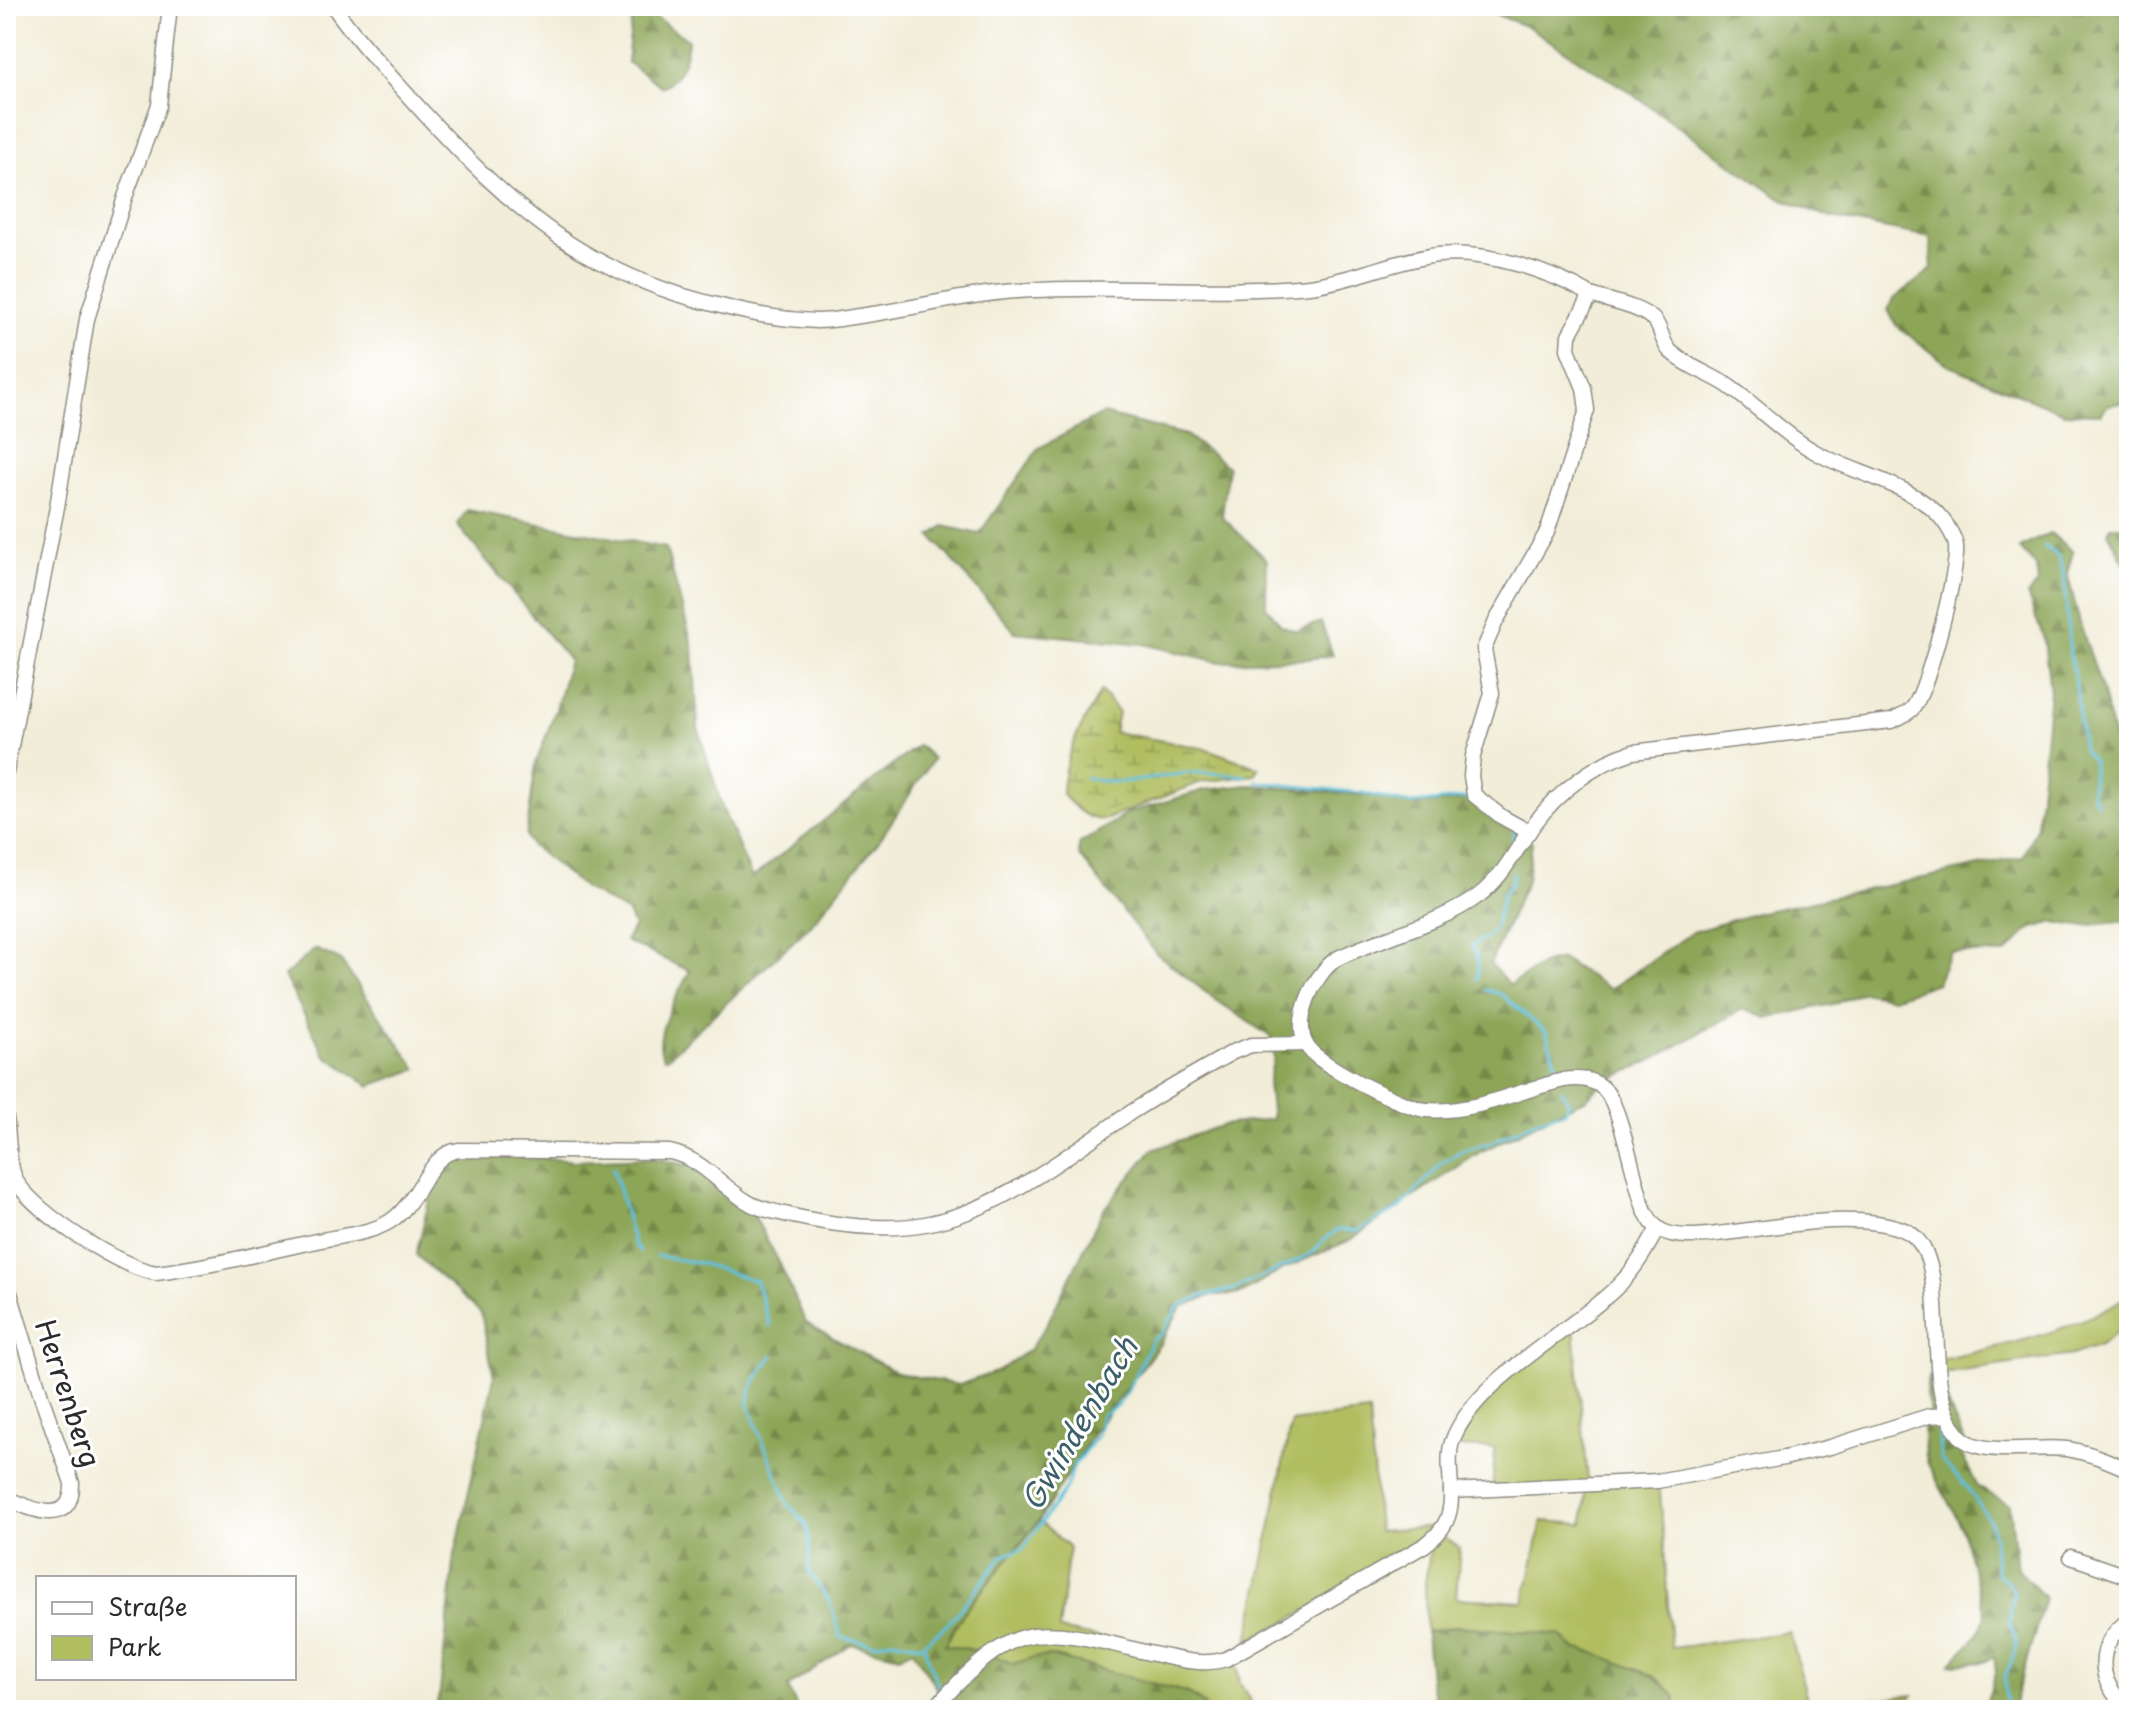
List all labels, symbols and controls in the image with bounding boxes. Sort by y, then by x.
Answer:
street label: Herrenberg [25,1314,113,1472]
water label: Gwindenbach [1008,1327,1148,1518]
legend [36,1576,296,1680]
text: Straße [108,1588,187,1624]
text: Park [108,1628,162,1664]

